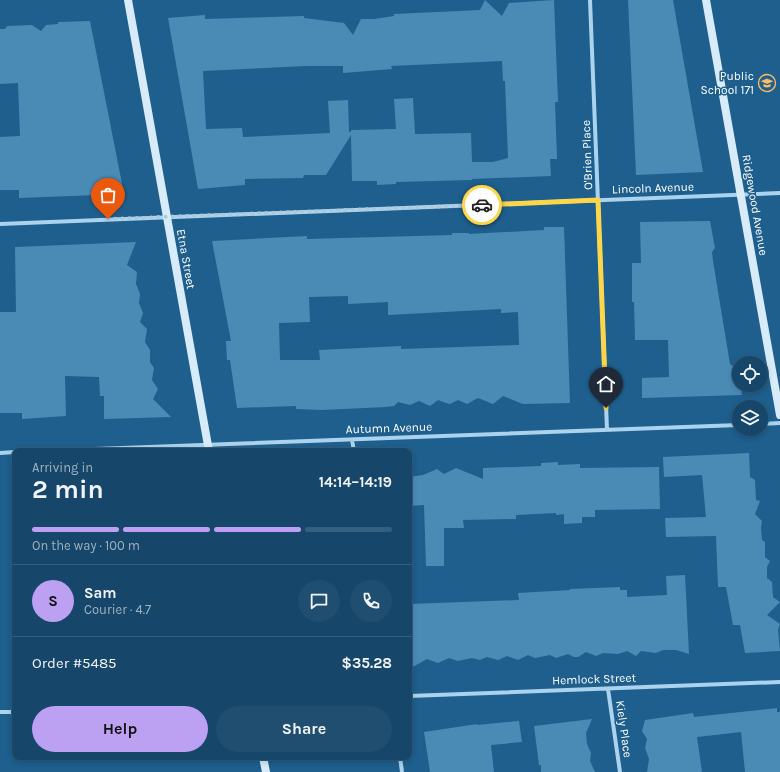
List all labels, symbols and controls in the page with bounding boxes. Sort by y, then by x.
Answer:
place label: Public School 171 [700,69,754,97]
school or university icon: Public School 171 [757,73,777,93]
street label: O'Brien Place [579,120,595,190]
street label: Ridgewood Avenue [739,153,771,257]
pin [91,178,125,219]
street label: Lincoln Avenue [612,180,694,196]
icon: bag [97,184,119,206]
courier [462,185,502,225]
icon: car [471,194,493,216]
street label: Etna Street [174,228,198,291]
map controls [732,356,768,436]
button: locate [732,356,768,392]
pin [589,367,623,408]
icon: home [595,373,617,395]
button: layers [732,400,768,436]
street label: Autumn Avenue [345,419,433,437]
text: Arriving in [32,460,93,475]
text: 14:14–14:19 [319,473,392,491]
text: 2 min [32,474,104,505]
text: On the way · 100 m [32,538,140,553]
button: chat [298,580,340,622]
button: phone [350,580,392,622]
text: Sam [84,584,117,602]
text: S [48,592,58,610]
text: Courier · 4.7 [84,602,151,617]
text: Order #5485 [32,654,117,672]
text: $35.28 [342,654,392,672]
street label: Hemlock Street [552,671,637,687]
street label: Kiely Place [613,699,635,759]
button: Help [32,706,208,752]
button: Share [216,706,392,752]

